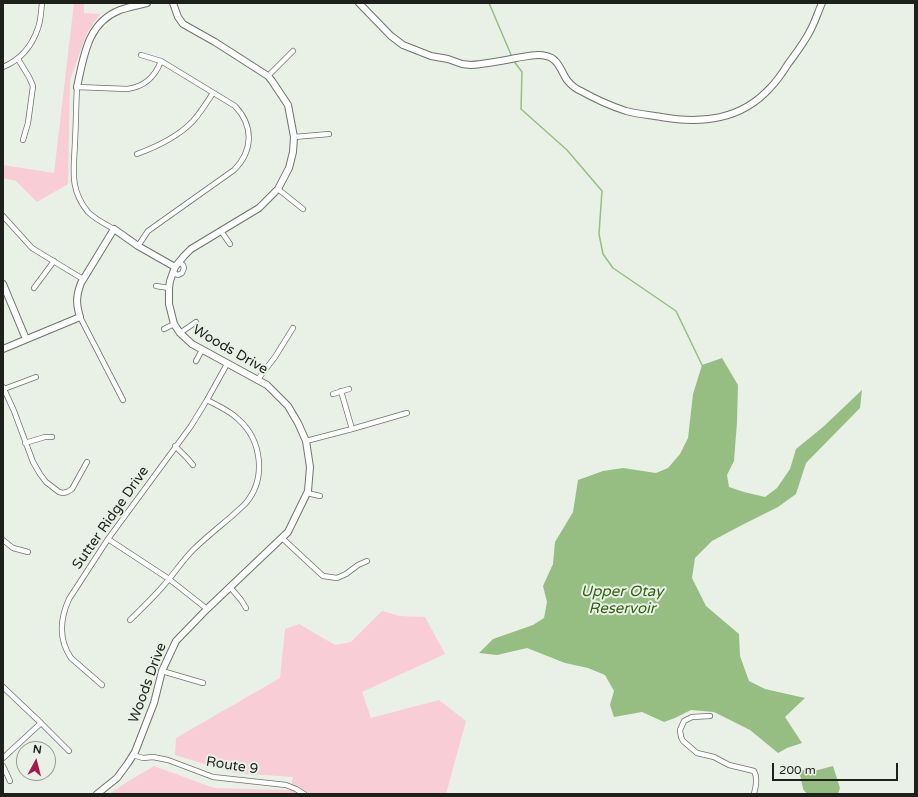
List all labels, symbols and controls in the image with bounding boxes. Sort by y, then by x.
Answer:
street label: Woods Drive [189,322,271,378]
street label: Sutter Ridge Drive [69,463,153,573]
water label: Upper Otay Reservoir [581,583,663,618]
street label: Woods Drive [126,641,170,725]
north arrow [16,741,56,781]
text: N [32,743,43,757]
street label: Route 9 [205,754,259,778]
scale bar [774,755,900,781]
text: 200 m [779,763,816,777]

